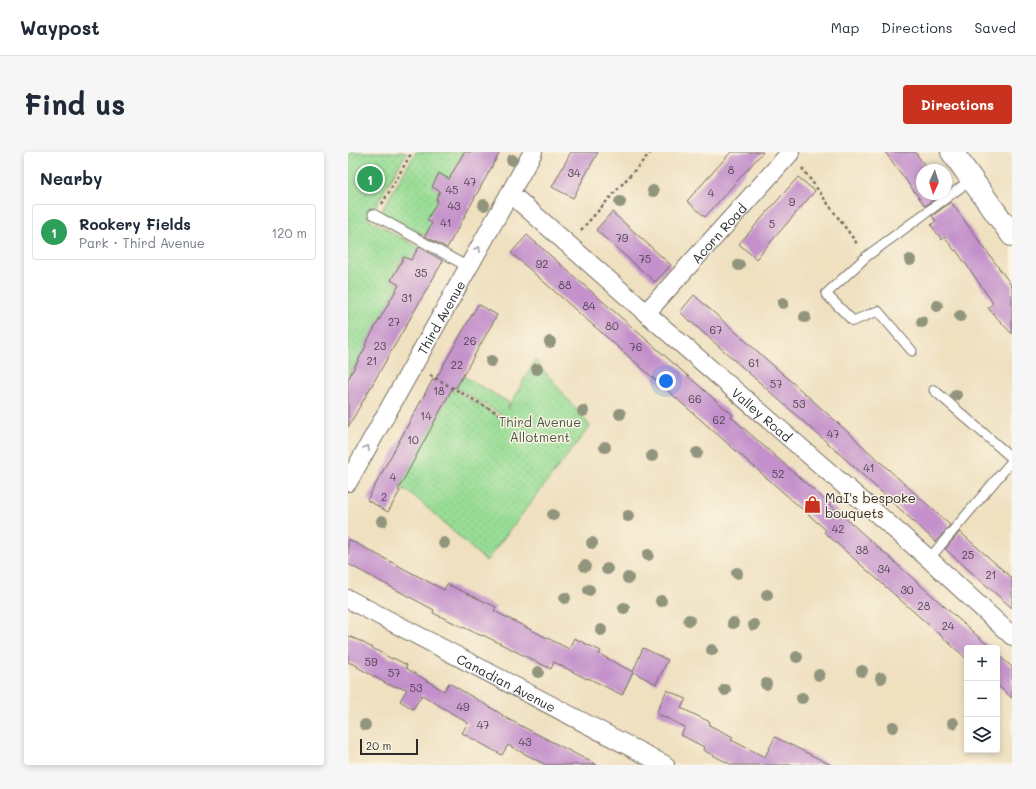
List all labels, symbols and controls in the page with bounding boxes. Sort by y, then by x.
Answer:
text: Waypost [20,15,100,40]
text: Map [831,18,859,37]
text: Directions [881,18,952,37]
text: Saved [974,18,1016,37]
button: Directions [903,85,1012,124]
text: Find us [24,86,125,122]
house number: 8 [728,162,735,177]
pin: 1 [357,164,383,194]
north arrow [916,164,952,200]
house number: 34 [568,165,581,180]
text: Nearby [40,167,102,189]
house number: 47 [464,174,476,189]
house number: 45 [446,182,458,197]
house number: 4 [708,185,715,200]
house number: 9 [789,194,796,209]
house number: 43 [448,198,461,213]
street label: Acorn Road [687,199,750,266]
text: Rookery Fields [79,214,191,234]
house number: 41 [440,215,452,230]
house number: 5 [769,216,775,231]
text: 1 [51,224,57,241]
text: 120 m [271,224,307,241]
house number: 79 [616,230,629,245]
text: Park · Third Avenue [79,234,205,251]
one-way arrow [474,246,481,253]
house number: 75 [639,251,651,266]
house number: 92 [536,256,548,271]
house number: 35 [415,265,427,280]
street label: Third Avenue [413,277,468,357]
house number: 88 [558,277,572,292]
house number: 31 [401,290,413,305]
house number: 84 [582,298,596,313]
house number: 27 [388,314,400,329]
house number: 80 [605,318,619,333]
house number: 67 [710,322,722,337]
house number: 26 [464,333,476,348]
house number: 23 [374,338,387,353]
house number: 76 [630,339,642,354]
house number: 21 [366,353,378,368]
house number: 61 [748,355,760,370]
house number: 22 [451,357,463,372]
your location [656,371,676,391]
house number: 57 [770,376,782,391]
house number: 18 [433,383,445,398]
street label: Valley Road [729,383,796,445]
house number: 66 [688,391,702,406]
house number: 53 [793,396,806,411]
house number: 14 [420,408,432,423]
house number: 62 [713,412,725,427]
park label: Third Avenue Allotment [499,413,581,445]
house number: 47 [827,426,839,441]
house number: 10 [407,432,419,447]
one-way arrow [363,445,370,452]
house number: 41 [863,460,875,475]
house number: 52 [772,466,784,481]
house number: 4 [390,469,397,484]
house number: 2 [381,489,387,504]
place label: MaI's bespoke bouquets [825,489,916,521]
shop icon: MaI's bespoke bouquets [802,494,822,514]
house number: 42 [832,521,844,536]
house number: 38 [855,542,869,557]
house number: 25 [962,547,974,562]
house number: 34 [878,561,891,576]
house number: 21 [985,567,997,582]
house number: 30 [900,582,914,597]
house number: 28 [918,598,931,613]
house number: 24 [942,618,955,633]
map controls [964,645,1000,753]
button: + [964,645,1000,681]
street label: Canadian Avenue [454,649,559,715]
house number: 59 [365,654,378,669]
house number: 57 [388,665,400,680]
house number: 53 [410,680,423,695]
button: − [964,681,1000,717]
house number: 49 [457,699,470,714]
house number: 47 [477,717,489,732]
button: layers [964,717,1000,753]
house number: 43 [519,734,532,749]
scale bar [360,737,418,756]
text: 20 m [366,738,391,753]

